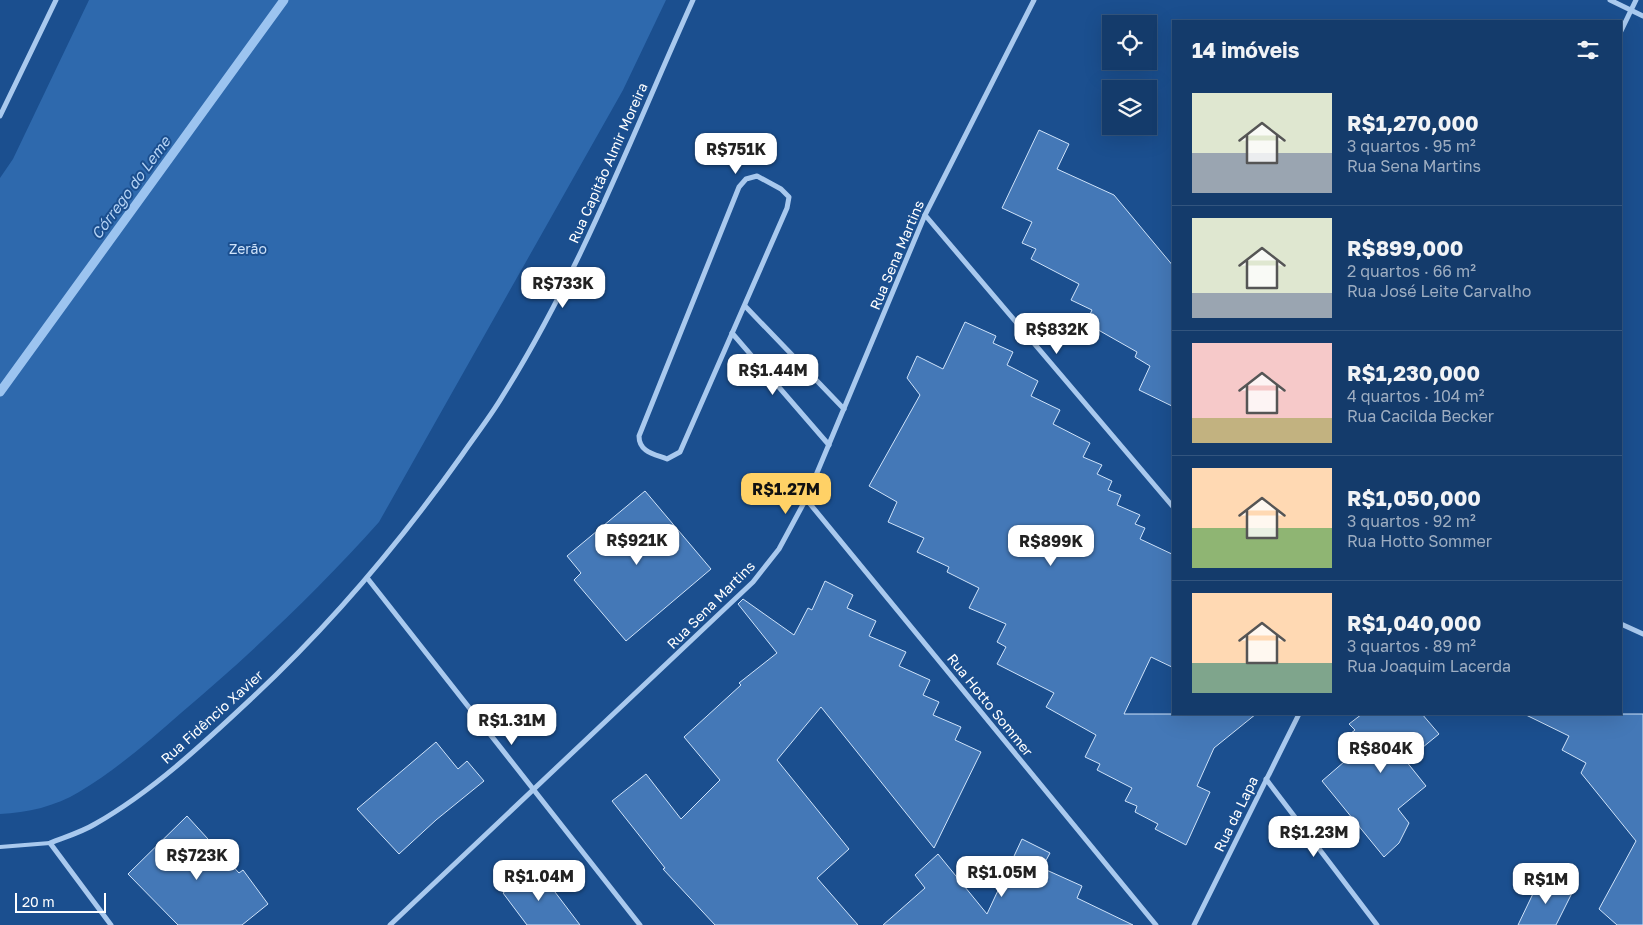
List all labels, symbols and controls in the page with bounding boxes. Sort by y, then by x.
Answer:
map controls [1102,15,1157,135]
button: locate [1102,15,1157,70]
icon: filters [1574,36,1602,64]
text: 14 imóveis [1192,37,1300,63]
street label: Rua Capitão Almir Moreira [564,80,651,246]
button: layers [1102,80,1157,135]
text: R$1,270,000 [1347,110,1479,136]
icon: home [1232,113,1292,173]
water label: Córrego do Leme [87,132,175,243]
pin: R$751K [695,132,777,175]
text: 3 quartos · 95 m² [1347,136,1476,156]
text: R$751K [706,139,766,159]
text: Rua Sena Martins [1347,156,1481,176]
street label: Rua Sena Martins [866,197,927,312]
text: R$899,000 [1347,235,1463,261]
icon: home [1232,238,1292,298]
park label: Zerão [229,240,267,257]
text: 2 quartos · 66 m² [1347,261,1476,281]
pin: R$733K [522,266,604,309]
text: R$733K [532,273,594,293]
text: Rua José Leite Carvalho [1347,281,1531,301]
pin: R$832K [1016,312,1098,355]
text: R$832K [1025,319,1089,339]
pin: R$1.44M [727,354,819,396]
text: R$1.44M [738,360,808,380]
text: R$1,230,000 [1347,360,1480,386]
icon: home [1232,363,1292,423]
text: 4 quartos · 104 m² [1347,386,1485,406]
text: Rua Cacilda Becker [1347,406,1494,426]
pin: R$1.27M [740,472,832,515]
text: R$1.27M [752,479,820,499]
text: R$1,050,000 [1347,485,1481,511]
icon: home [1232,488,1292,548]
text: 3 quartos · 92 m² [1347,511,1476,531]
pin: R$921K [596,524,678,566]
pin: R$899K [1010,524,1092,567]
text: R$921K [606,530,668,550]
text: R$899K [1019,531,1083,551]
text: Rua Hotto Sommer [1347,531,1492,551]
street label: Rua Sena Martins [663,557,758,652]
text: R$1,040,000 [1347,610,1481,636]
icon: home [1232,613,1292,673]
text: 3 quartos · 89 m² [1347,636,1476,656]
street label: Rua Hotto Sommer [944,650,1037,760]
text: Rua Joaquim Lacerda [1347,656,1511,676]
street label: Rua Fidêncio Xavier [157,666,267,767]
pin: R$1.31M [466,704,558,746]
text: R$1.31M [478,710,546,730]
pin: R$804K [1340,732,1422,774]
text: R$804K [1349,738,1413,758]
street label: Rua da Lapa [1210,773,1261,854]
pin: R$1.23M [1268,816,1360,858]
text: R$1.23M [1280,822,1348,842]
pin: R$723K [156,838,238,881]
text: R$723K [166,845,228,865]
pin: R$1.05M [956,856,1048,898]
pin: R$1.04M [493,860,585,902]
text: R$1.05M [967,862,1037,882]
pin: R$1M [1516,862,1576,905]
text: R$1.04M [504,866,574,886]
text: R$1M [1524,869,1568,889]
scale bar [15,890,106,913]
text: 20 m [22,893,55,910]

